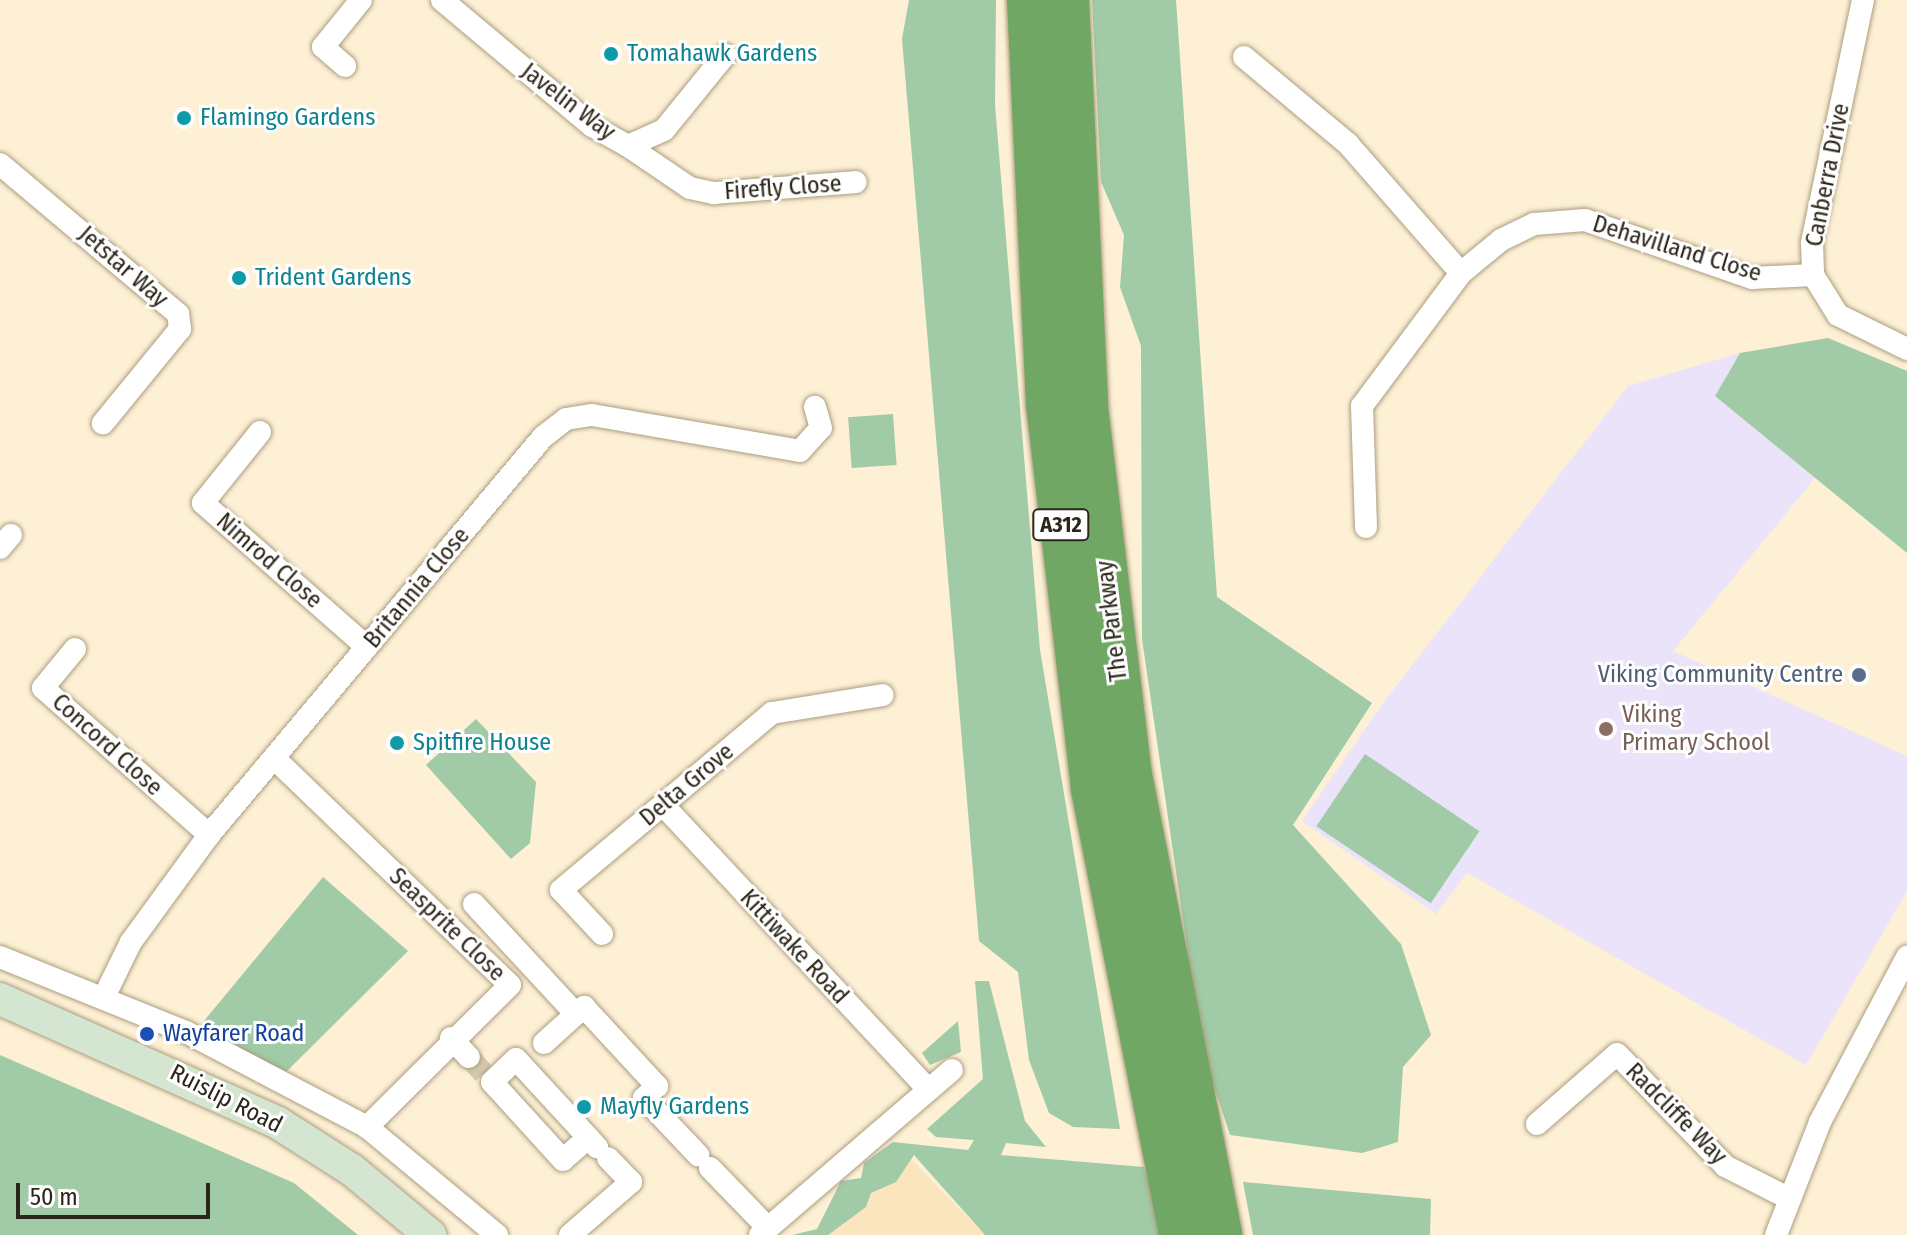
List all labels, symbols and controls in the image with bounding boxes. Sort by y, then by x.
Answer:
place label: Tomahawk Gardens [627,40,817,68]
marker: Tomahawk Gardens [602,45,620,63]
street label: Javelin Way [515,57,621,147]
street label: Canberra Drive [1800,101,1856,249]
place label: Flamingo Gardens [200,104,375,132]
marker: Flamingo Gardens [175,109,193,127]
street label: Firefly Close [723,170,843,206]
street label: Dehavilland Close [1589,210,1765,288]
street label: Jetstar Way [72,220,174,314]
place label: Trident Gardens [255,264,412,292]
marker: Trident Gardens [230,269,248,287]
street label: Nimrod Close [210,507,328,615]
road number: A312 [1031,507,1091,543]
street label: Britannia Close [358,522,476,654]
street label: The Parkway [1090,559,1134,683]
place label: Viking Community Centre [1598,661,1843,689]
marker: Viking Community Centre [1850,666,1868,684]
street label: Concord Close [46,688,168,802]
place label: Viking Primary School [1622,701,1770,757]
marker: Viking Primary School [1597,720,1615,738]
place label: Spitfire House [413,729,551,757]
marker: Spitfire House [388,734,406,752]
street label: Delta Grove [634,737,740,833]
street label: Seasprite Close [383,862,511,988]
street label: Kittiwake Road [734,884,854,1010]
place label: Wayfarer Road [163,1020,304,1048]
marker: Wayfarer Road [138,1025,156,1043]
street label: Radcliffe Way [1619,1057,1733,1171]
street label: Ruislip Road [165,1058,287,1140]
place label: Mayfly Gardens [600,1093,749,1121]
marker: Mayfly Gardens [575,1098,593,1116]
scale bar [20,1167,214,1217]
text: 50 m [30,1183,78,1211]

